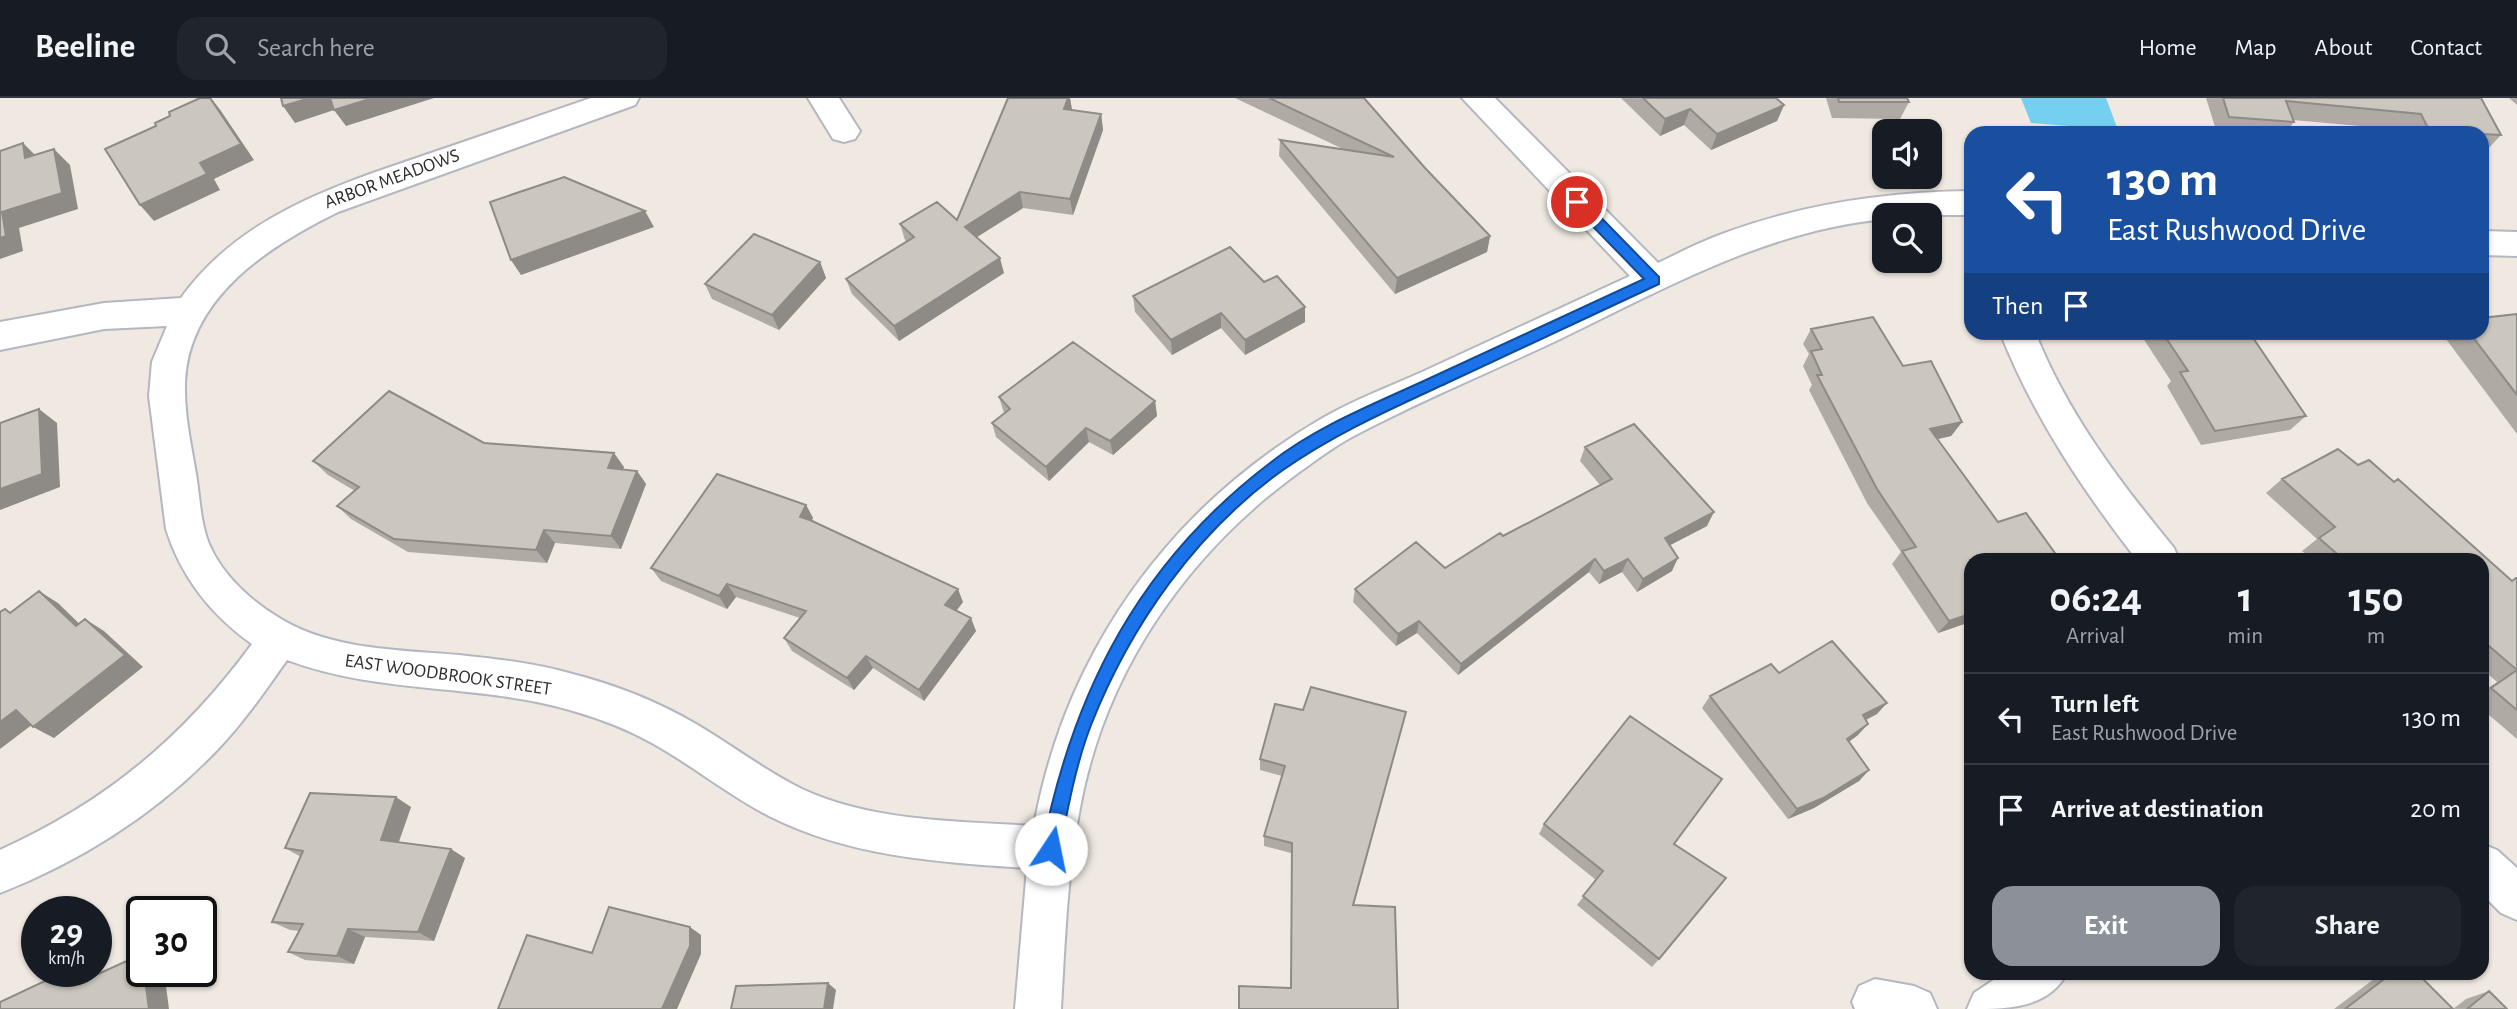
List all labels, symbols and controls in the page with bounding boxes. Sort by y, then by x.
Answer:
search box [177,17,667,80]
icon: search [201,29,239,67]
text: Beeline [35,31,135,64]
text: Search here [257,35,375,61]
text: Home [2139,36,2197,60]
text: Map [2235,36,2277,60]
text: About [2315,36,2372,60]
text: Contact [2410,36,2482,60]
map controls [1872,119,1942,273]
button: sound [1872,119,1942,189]
street label: ARBOR MEADOWS [322,146,462,212]
icon: left [1992,154,2083,245]
text: 130 m [2107,156,2218,205]
pin [1547,172,1607,232]
icon: arrive [1558,183,1596,221]
button: search [1872,203,1942,273]
text: East Rushwood Drive [2107,214,2366,246]
icon: arrive [2057,287,2095,325]
text: Then [1992,293,2043,319]
text: 06:24 [2049,577,2142,619]
text: 1 [2238,577,2253,619]
text: 150 [2348,577,2404,619]
text: Arrival [2066,625,2125,648]
text: min [2227,625,2263,648]
text: m [2367,625,2385,648]
street label: EAST WOODBROOK STREET [343,651,553,699]
text: Turn left [2051,691,2139,717]
icon: left [1992,700,2030,738]
text: 130 m [2403,705,2461,731]
text: East Rushwood Drive [2051,722,2237,745]
icon: arrive [1992,791,2030,829]
text: Arrive at destination [2051,796,2264,822]
text: 20 m [2410,796,2461,822]
position arrow [1014,812,1088,886]
button: Exit [1992,886,2220,966]
button: Share [2234,886,2461,966]
speed limit sign: 30 [126,896,217,987]
text: 29 [50,915,83,950]
text: km/h [48,950,85,968]

